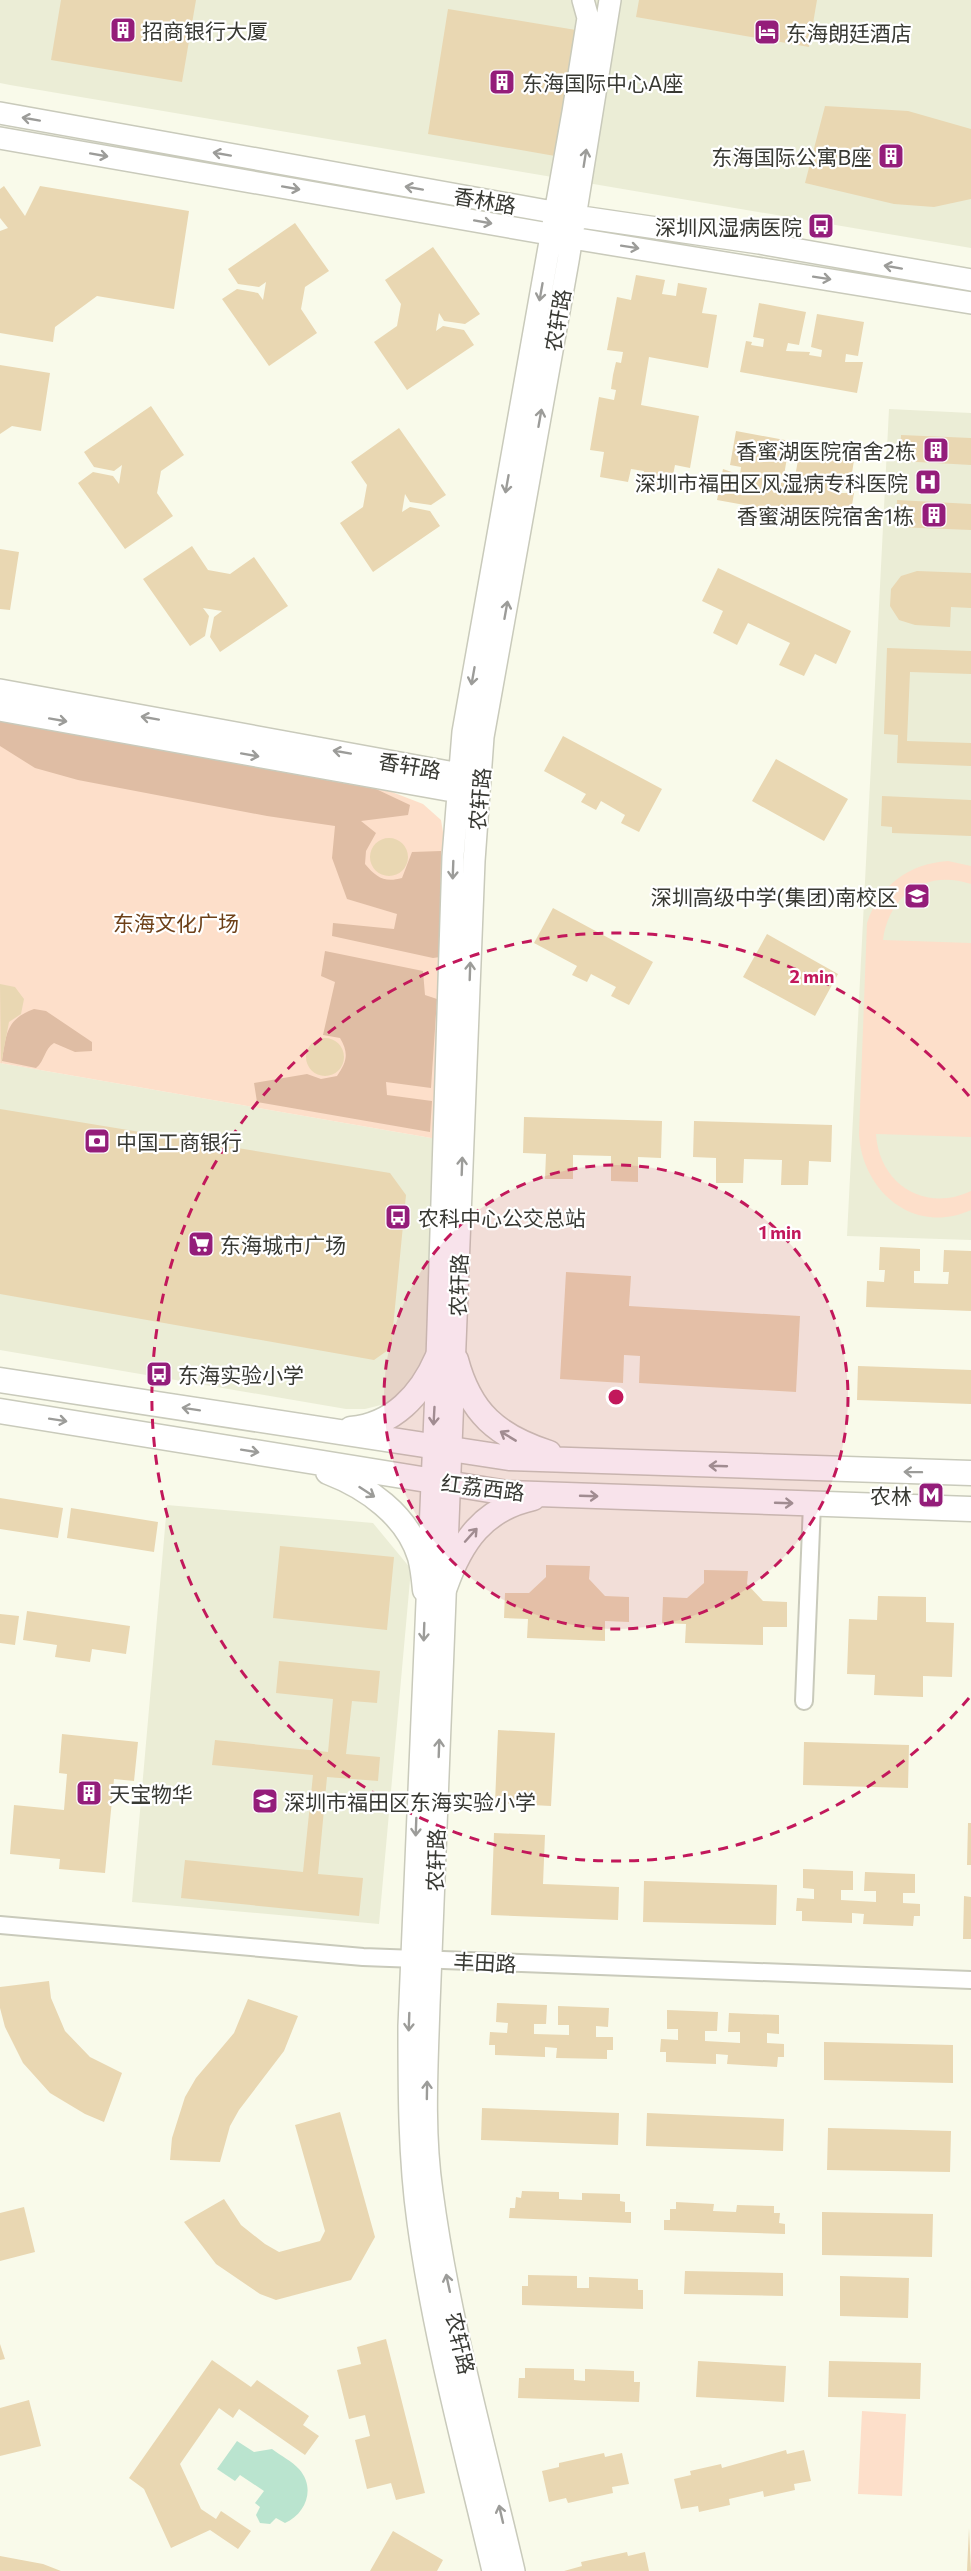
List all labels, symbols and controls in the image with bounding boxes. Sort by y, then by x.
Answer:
building icon: 招商银行大厦 [108,15,138,45]
hotel icon: 东海朗廷酒店 [752,17,782,47]
place label: 招商银行大厦 [142,18,268,43]
place label: 东海朗廷酒店 [786,20,912,45]
building icon: 东海国际中心A座 [487,67,517,97]
place label: 东海国际中心A座 [522,70,684,95]
one-way arrow [21,113,41,124]
building icon: 东海国际公寓B座 [876,141,906,171]
place label: 东海国际公寓B座 [711,144,872,169]
one-way arrow [213,148,233,159]
one-way arrow [579,149,590,169]
one-way arrow [89,150,108,161]
one-way arrow [405,182,425,193]
street label: 香林路 [452,182,518,218]
one-way arrow [281,183,301,194]
bus stop icon: 深圳风湿病医院 [806,211,836,241]
place label: 深圳风湿病医院 [655,214,802,239]
one-way arrow [473,217,493,228]
one-way arrow [619,242,639,253]
one-way arrow [883,261,903,272]
one-way arrow [812,273,831,284]
one-way arrow [535,282,546,301]
street label: 农轩路 [539,287,575,353]
one-way arrow [535,409,546,429]
building icon: 香蜜湖医院宿舍2栋 [921,435,951,465]
place label: 香蜜湖医院宿舍2栋 [736,438,916,463]
hospital icon: 深圳市福田区风湿病专科医院 [913,467,943,497]
place label: 深圳市福田区风湿病专科医院 [635,470,908,495]
one-way arrow [501,474,512,493]
building icon: 香蜜湖医院宿舍1栋 [919,500,949,530]
place label: 香蜜湖医院宿舍1栋 [737,503,914,528]
one-way arrow [501,601,512,621]
one-way arrow [467,666,478,685]
one-way arrow [141,712,161,723]
one-way arrow [47,715,67,726]
one-way arrow [333,747,352,758]
street label: 香轩路 [377,747,443,783]
one-way arrow [239,750,259,761]
street label: 农轩路 [464,767,494,831]
one-way arrow [447,859,459,879]
school or university icon: 深圳高级中学(集团)南校区 [902,881,932,911]
place label: 深圳高级中学(集团)南校区 [651,884,898,909]
park label: 东海文化广场 [113,910,239,935]
one-way arrow [464,961,475,981]
text: 2 min [790,965,834,987]
bank icon: 中国工商银行 [82,1126,112,1156]
place label: 中国工商银行 [116,1129,242,1154]
one-way arrow [457,1156,468,1176]
bus stop icon: 农科中心公交总站 [383,1202,413,1232]
place label: 农科中心公交总站 [418,1205,586,1230]
text: 1 min [759,1221,801,1243]
supermarket icon: 东海城市广场 [186,1229,216,1259]
place label: 东海城市广场 [220,1232,346,1257]
street label: 农轩路 [444,1253,472,1317]
bus stop icon: 东海实验小学 [144,1359,174,1389]
place label: 东海实验小学 [178,1362,304,1387]
centre of rings [606,1387,626,1407]
one-way arrow [182,1403,202,1414]
one-way arrow [429,1406,440,1426]
one-way arrow [47,1415,67,1426]
one-way arrow [500,1429,517,1442]
one-way arrow [240,1446,260,1457]
one-way arrow [708,1460,728,1471]
one-way arrow [903,1466,923,1478]
street label: 红荔西路 [440,1469,526,1505]
metro station icon: 农林 [916,1480,946,1510]
place label: 农林 [870,1483,912,1508]
one-way arrow [358,1485,375,1498]
one-way arrow [578,1490,598,1502]
one-way arrow [773,1497,793,1508]
one-way arrow [464,1528,478,1543]
one-way arrow [418,1622,429,1642]
one-way arrow [433,1738,445,1758]
building icon: 天宝物华 [74,1778,104,1808]
place label: 天宝物华 [109,1781,193,1806]
school or university icon: 深圳市福田区东海实验小学 [250,1786,280,1816]
place label: 深圳市福田区东海实验小学 [284,1789,536,1814]
one-way arrow [411,1817,422,1837]
street label: 农轩路 [421,1828,449,1892]
street label: 丰田路 [453,1948,517,1976]
one-way arrow [403,2011,415,2031]
one-way arrow [421,2080,433,2100]
one-way arrow [442,2274,453,2293]
street label: 农轩路 [442,2309,480,2377]
one-way arrow [494,2505,506,2524]

